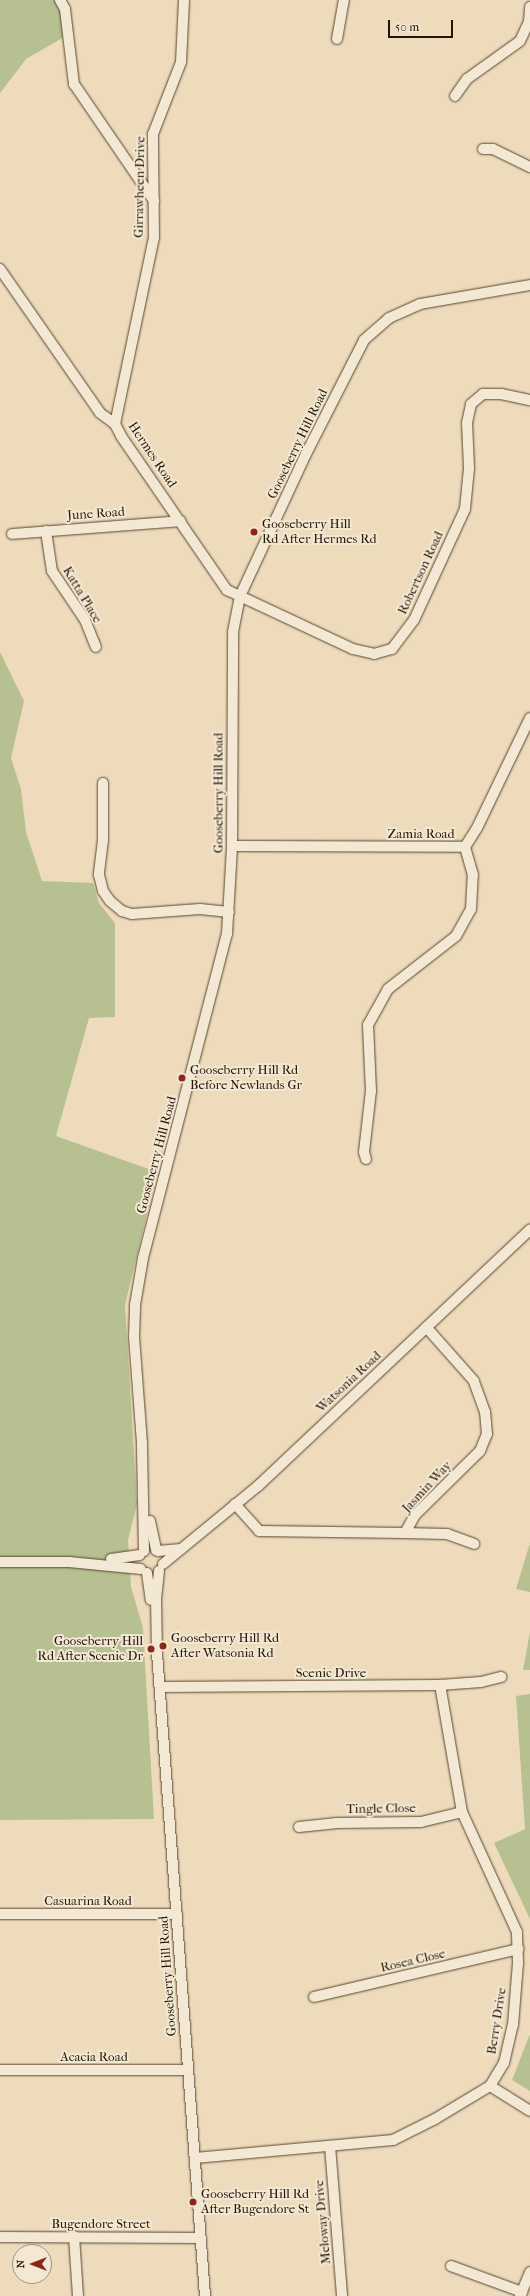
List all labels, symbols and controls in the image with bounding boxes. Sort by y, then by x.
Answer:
scale bar [390,12,455,38]
text: 50 m [395,20,419,34]
street label: Girrawheen Drive [131,136,149,238]
street label: Gooseberry Hill Road [265,386,331,502]
street label: Hermes Road [124,419,180,491]
street label: June Road [67,504,125,524]
place label: Gooseberry Hill Rd After Hermes Rd [262,517,377,548]
marker: Gooseberry Hill Rd After Hermes Rd [249,527,259,537]
street label: Robertson Road [395,529,447,617]
street label: Katta Place [59,564,105,626]
street label: Gooseberry Hill Road [211,733,227,853]
street label: Zamia Road [387,826,455,842]
place label: Gooseberry Hill Rd Before Newlands Gr [190,1063,302,1094]
marker: Gooseberry Hill Rd Before Newlands Gr [177,1073,187,1083]
street label: Gooseberry Hill Road [134,1095,180,1215]
street label: Watsonia Road [313,1348,385,1416]
street label: Jasmin Way [399,1458,455,1516]
place label: Gooseberry Hill Rd After Watsonia Rd [171,1631,279,1662]
place label: Gooseberry Hill Rd After Scenic Dr [38,1634,143,1665]
marker: Gooseberry Hill Rd After Watsonia Rd [158,1641,168,1651]
marker: Gooseberry Hill Rd After Scenic Dr [146,1644,156,1654]
street label: Scenic Drive [296,1665,366,1681]
street label: Tingle Close [346,1801,416,1817]
street label: Casuarina Road [44,1893,132,1909]
street label: Gooseberry Hill Road [156,1915,180,2037]
street label: Rosea Close [379,1946,447,1976]
street label: Berry Drive [484,1986,510,2056]
street label: Acacia Road [60,2049,128,2065]
street label: Meloway Drive [312,2179,334,2265]
place label: Gooseberry Hill Rd After Bugendore St [201,2187,309,2218]
marker: Gooseberry Hill Rd After Bugendore St [188,2197,198,2207]
street label: Bugendore Street [51,2216,151,2232]
north arrow [12,2244,52,2284]
text: N [14,2260,27,2268]

